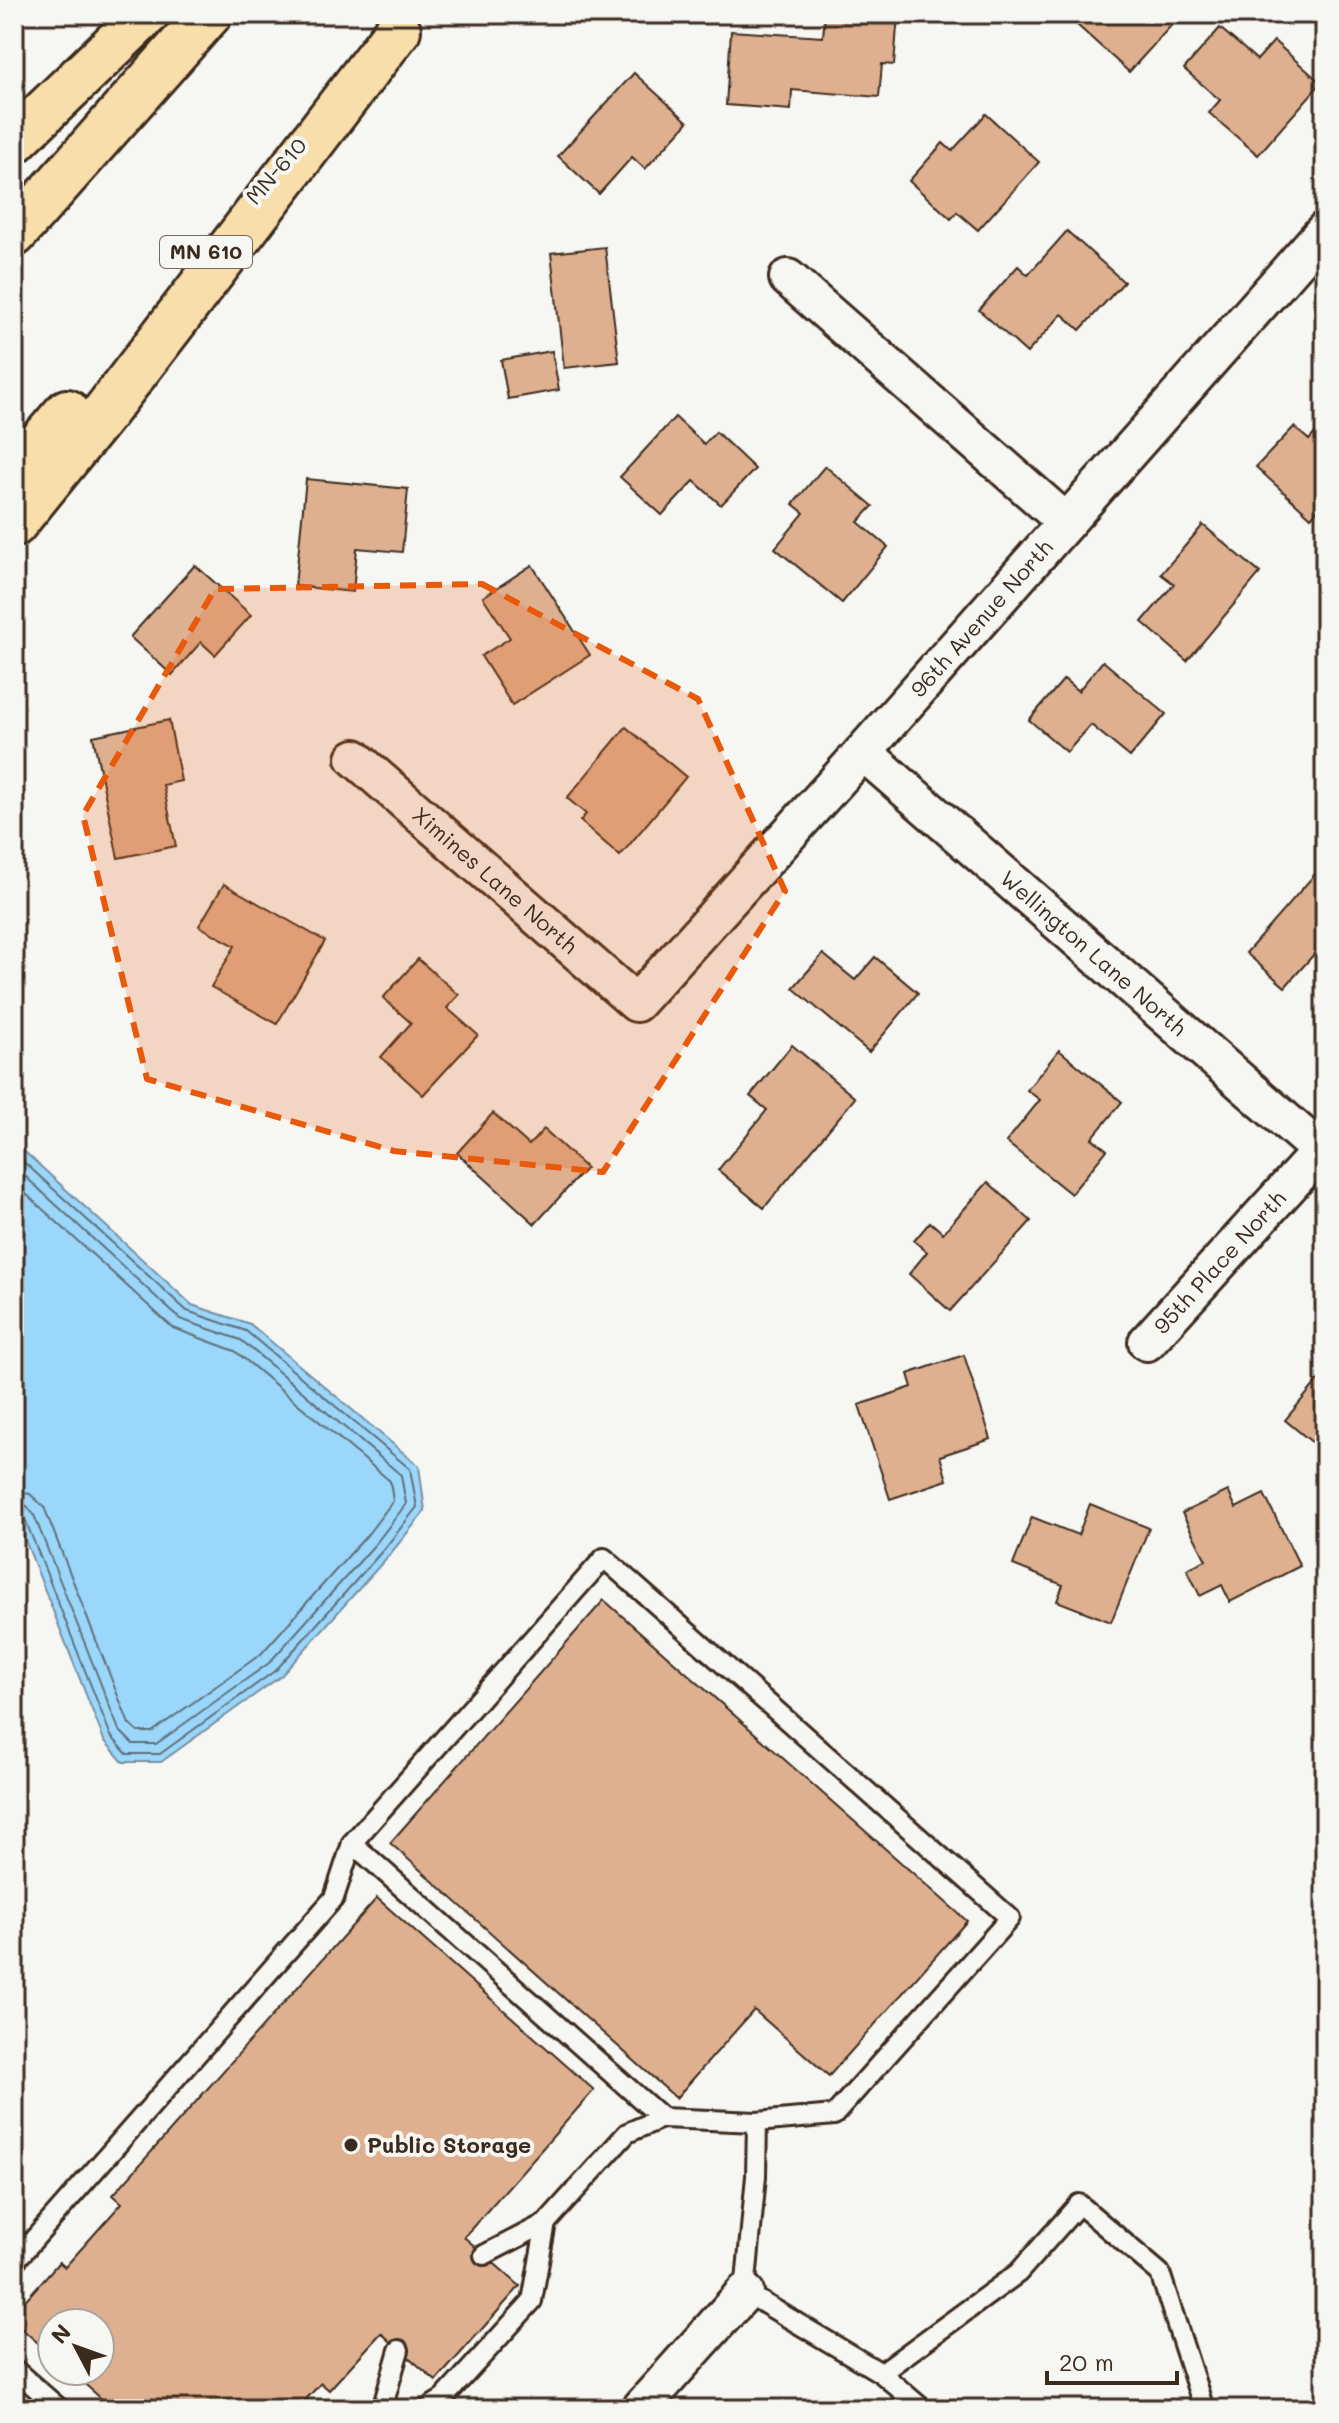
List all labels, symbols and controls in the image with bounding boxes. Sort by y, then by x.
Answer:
street label: MN-610 [239,131,313,210]
road number: MN 610 [160,236,252,268]
street label: 96th Avenue North [904,533,1059,703]
street label: Ximines Lane North [407,800,584,960]
street label: Wellington Lane North [995,864,1193,1042]
street label: 95th Place North [1147,1184,1292,1339]
place label: Public Storage [367,2130,531,2159]
marker: Public Storage [342,2136,360,2154]
north arrow [36,2307,116,2387]
text: N [44,2318,77,2349]
scale bar [1047,2335,1177,2385]
text: 20 m [1059,2346,1114,2377]

